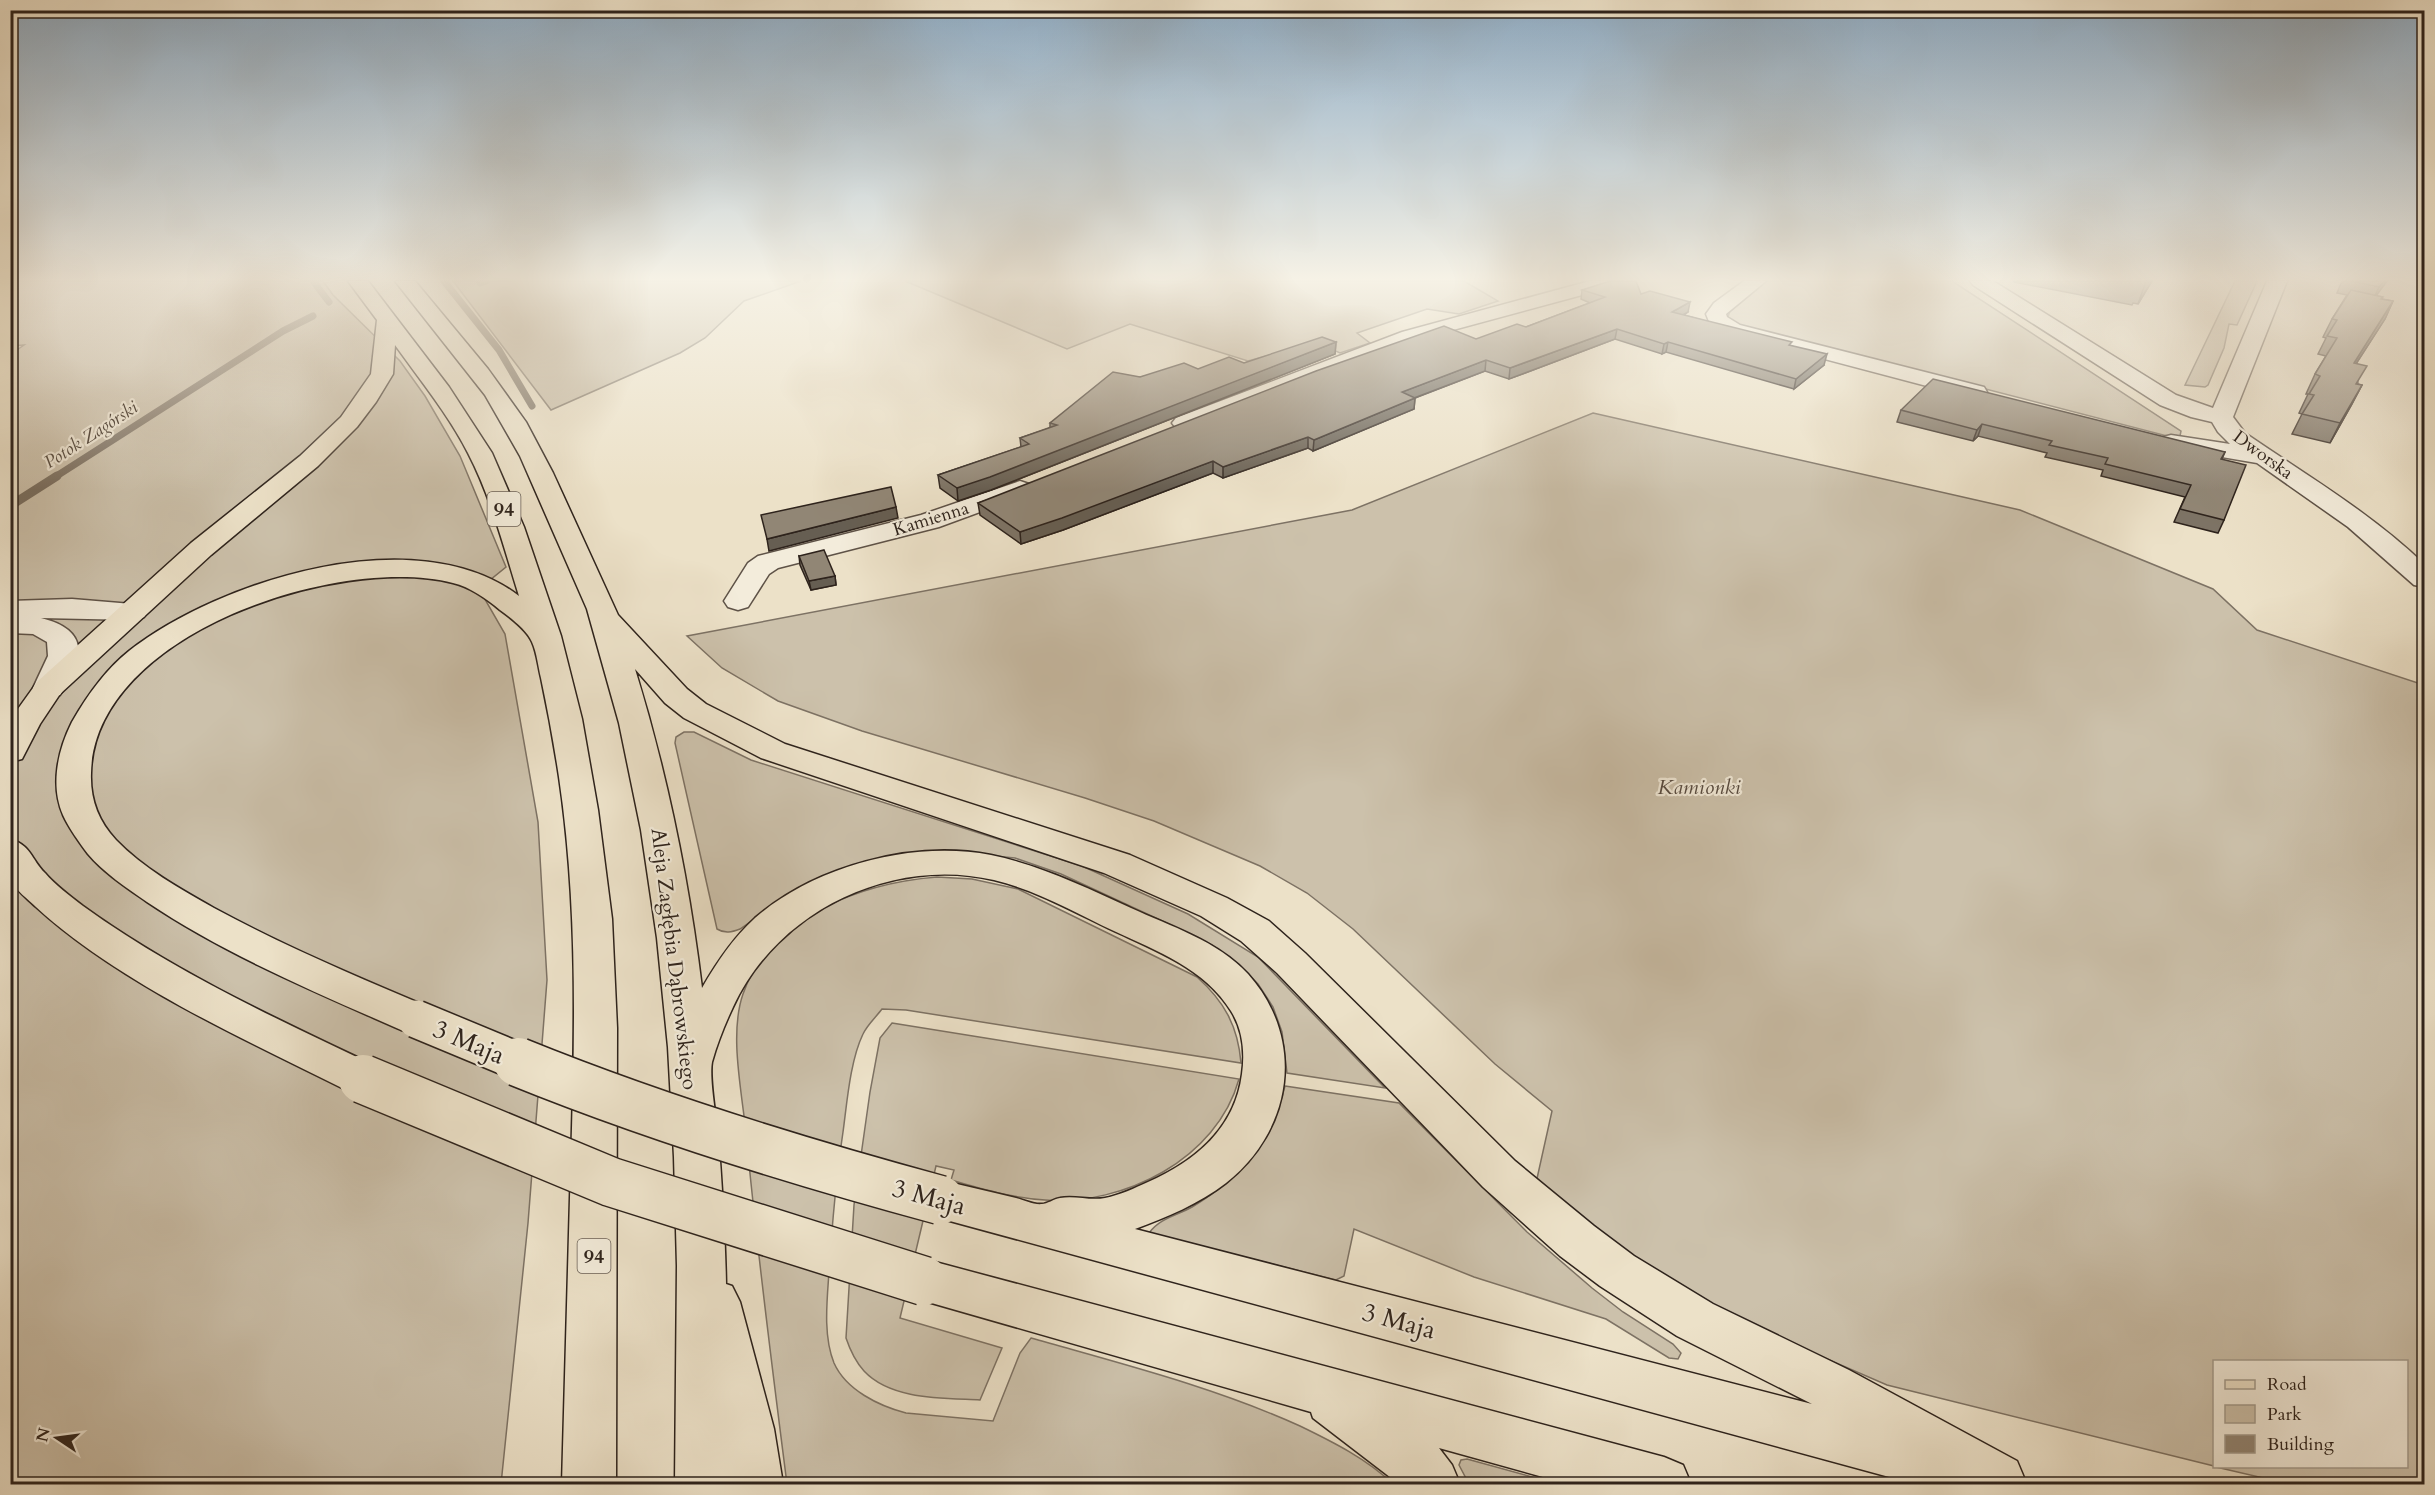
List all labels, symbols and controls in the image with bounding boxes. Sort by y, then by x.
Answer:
water label: Potok Zagórski [39,395,144,475]
street label: Dworska [2228,425,2298,485]
road number: 94 [488,492,520,526]
street label: Kamienna [890,496,972,542]
park label: Kamionki [1657,773,1741,802]
street label: Aleja Zagłębia Dąbrowskiego [644,826,704,1092]
street label: 3 Maja [428,1011,510,1073]
street label: 3 Maja [888,1170,970,1224]
road number: 94 [578,1239,610,1273]
street label: 3 Maja [1358,1294,1440,1348]
legend [2213,1360,2408,1468]
text: Road [2267,1372,2307,1397]
text: Park [2267,1402,2302,1427]
north arrow [27,1408,87,1468]
text: N [31,1426,56,1444]
text: Building [2267,1432,2335,1457]

